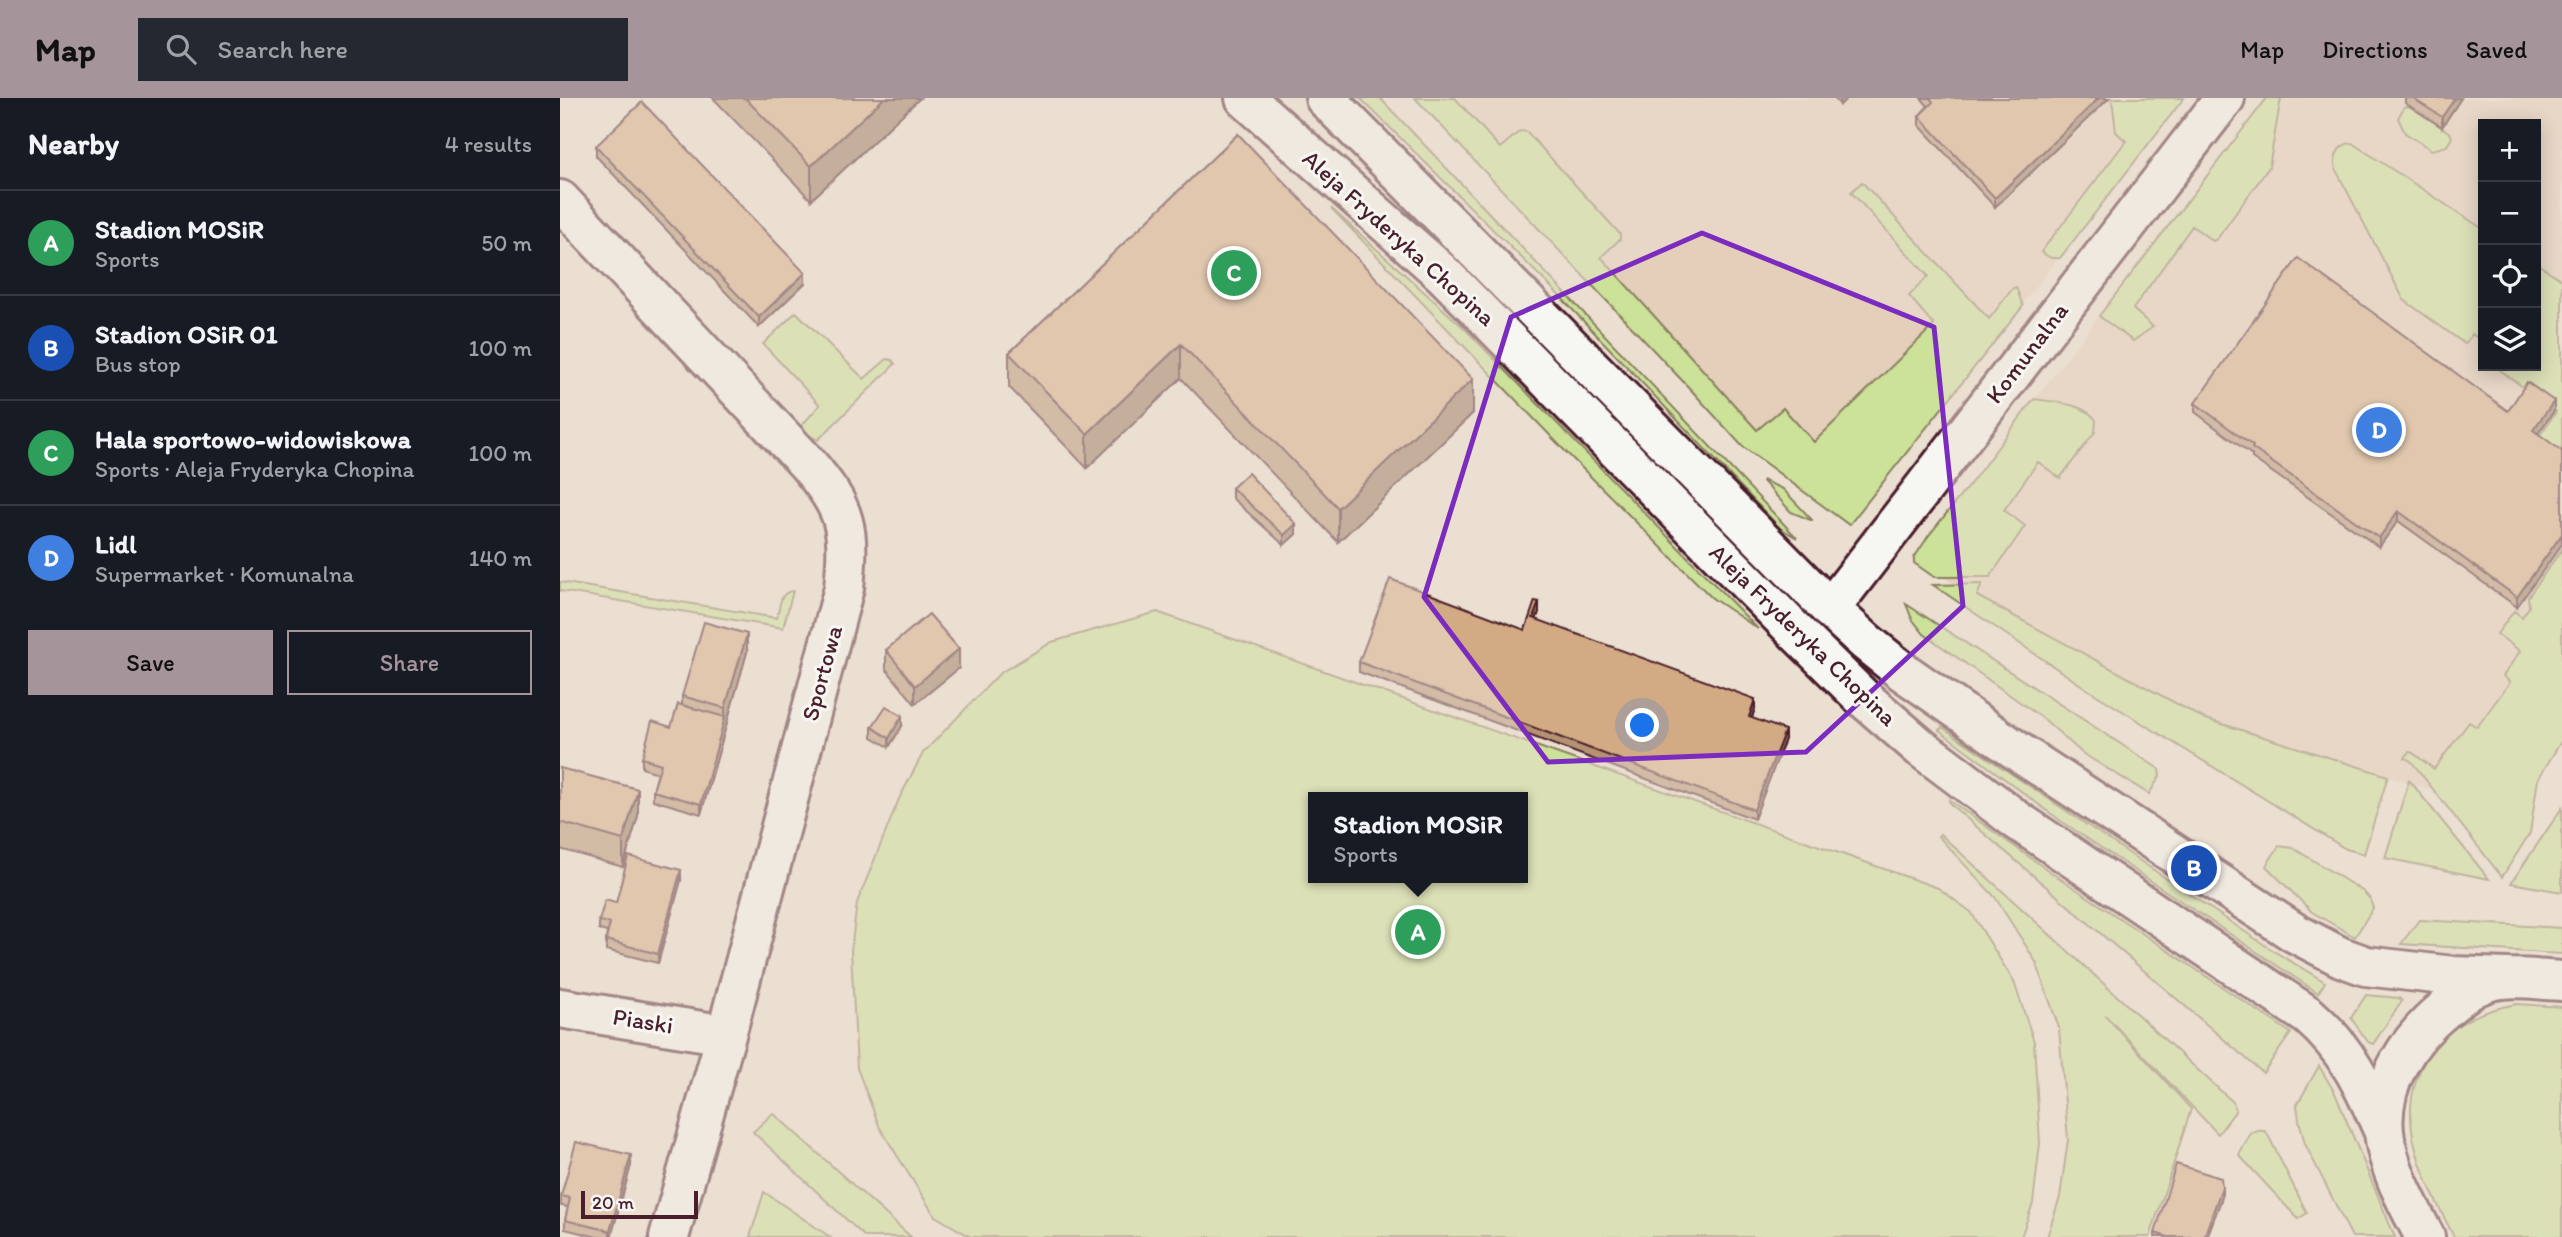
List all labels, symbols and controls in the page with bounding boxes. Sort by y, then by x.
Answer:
search box [138,18,628,81]
text: Map [35,30,96,69]
icon: search [162,30,200,68]
text: Search here [218,33,348,65]
text: Map [2240,35,2284,64]
text: Directions [2322,35,2428,64]
text: Saved [2466,35,2527,64]
map controls [2478,119,2541,371]
button: + [2478,119,2541,182]
text: Nearby [28,125,119,162]
text: 4 results [445,130,532,158]
street label: Aleja Fryderyka Chopina [1297,143,1502,332]
button: − [2478,182,2541,245]
text: Stadion MOSiR [95,213,264,245]
text: A [44,229,58,257]
text: 50 m [481,229,532,257]
text: Sports [95,245,159,273]
button: locate [2478,245,2541,308]
pin: C [1211,247,1257,299]
street label: Komunalna [1979,296,2074,409]
button: layers [2478,308,2541,371]
text: Stadion OSiR 01 [95,318,277,350]
text: B [44,334,58,362]
text: 100 m [468,334,532,362]
text: Bus stop [95,350,181,378]
pin: D [2356,404,2402,456]
text: Hala sportowo-widowiskowa [95,423,411,455]
text: C [44,439,58,467]
text: 100 m [468,439,532,467]
text: Sports · Aleja Fryderyka Chopina [95,455,415,483]
text: Lidl [95,528,137,560]
street label: Aleja Fryderyka Chopina [1703,537,1904,732]
text: D [43,544,59,572]
text: 140 m [469,544,532,572]
text: Supermarket · Komunalna [95,560,354,588]
street label: Sportowa [795,621,848,724]
button: Save [28,630,273,695]
button: Share [287,630,532,695]
your location [1625,708,1659,742]
popup [1308,792,1528,883]
text: Stadion MOSiR [1334,808,1502,840]
text: Sports [1334,840,1398,868]
pin: B [2171,842,2217,894]
pin: A [1395,906,1441,958]
street label: Piaski [611,1001,675,1040]
scale bar [581,1188,698,1220]
text: 20 m [592,1191,634,1214]

